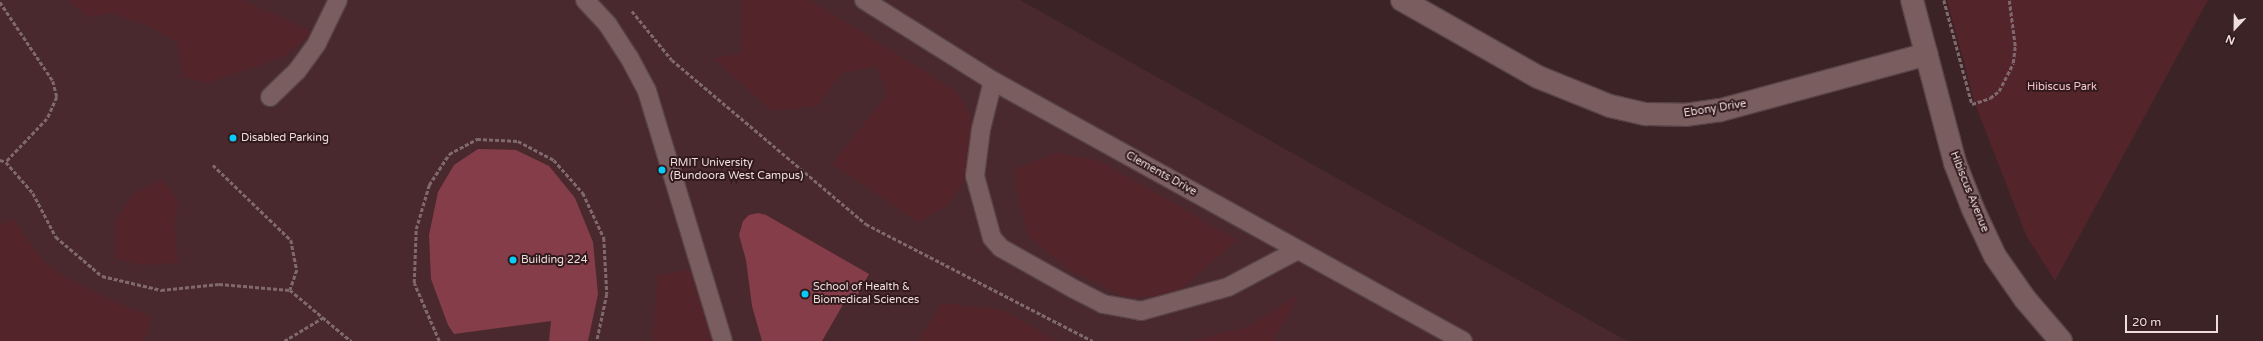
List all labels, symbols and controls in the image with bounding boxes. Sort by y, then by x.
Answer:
north arrow [2215,8,2255,48]
text: N [2224,32,2237,47]
park label: Hibiscus Park [2027,80,2097,94]
street label: Ebony Drive [1683,98,1747,120]
place label: Disabled Parking [241,131,329,145]
marker: Disabled Parking [228,133,238,143]
street label: Clements Drive [1123,149,1199,199]
street label: Hibiscus Avenue [1947,150,1991,234]
place label: RMIT University (Bundoora West Campus) [670,157,803,183]
marker: RMIT University (Bundoora West Campus) [657,165,667,175]
place label: Building 224 [521,253,588,267]
marker: Building 224 [508,255,518,265]
place label: School of Health & Biomedical Sciences [813,281,919,307]
marker: School of Health & Biomedical Sciences [800,289,810,299]
scale bar [2127,307,2220,333]
text: 20 m [2132,315,2161,329]

